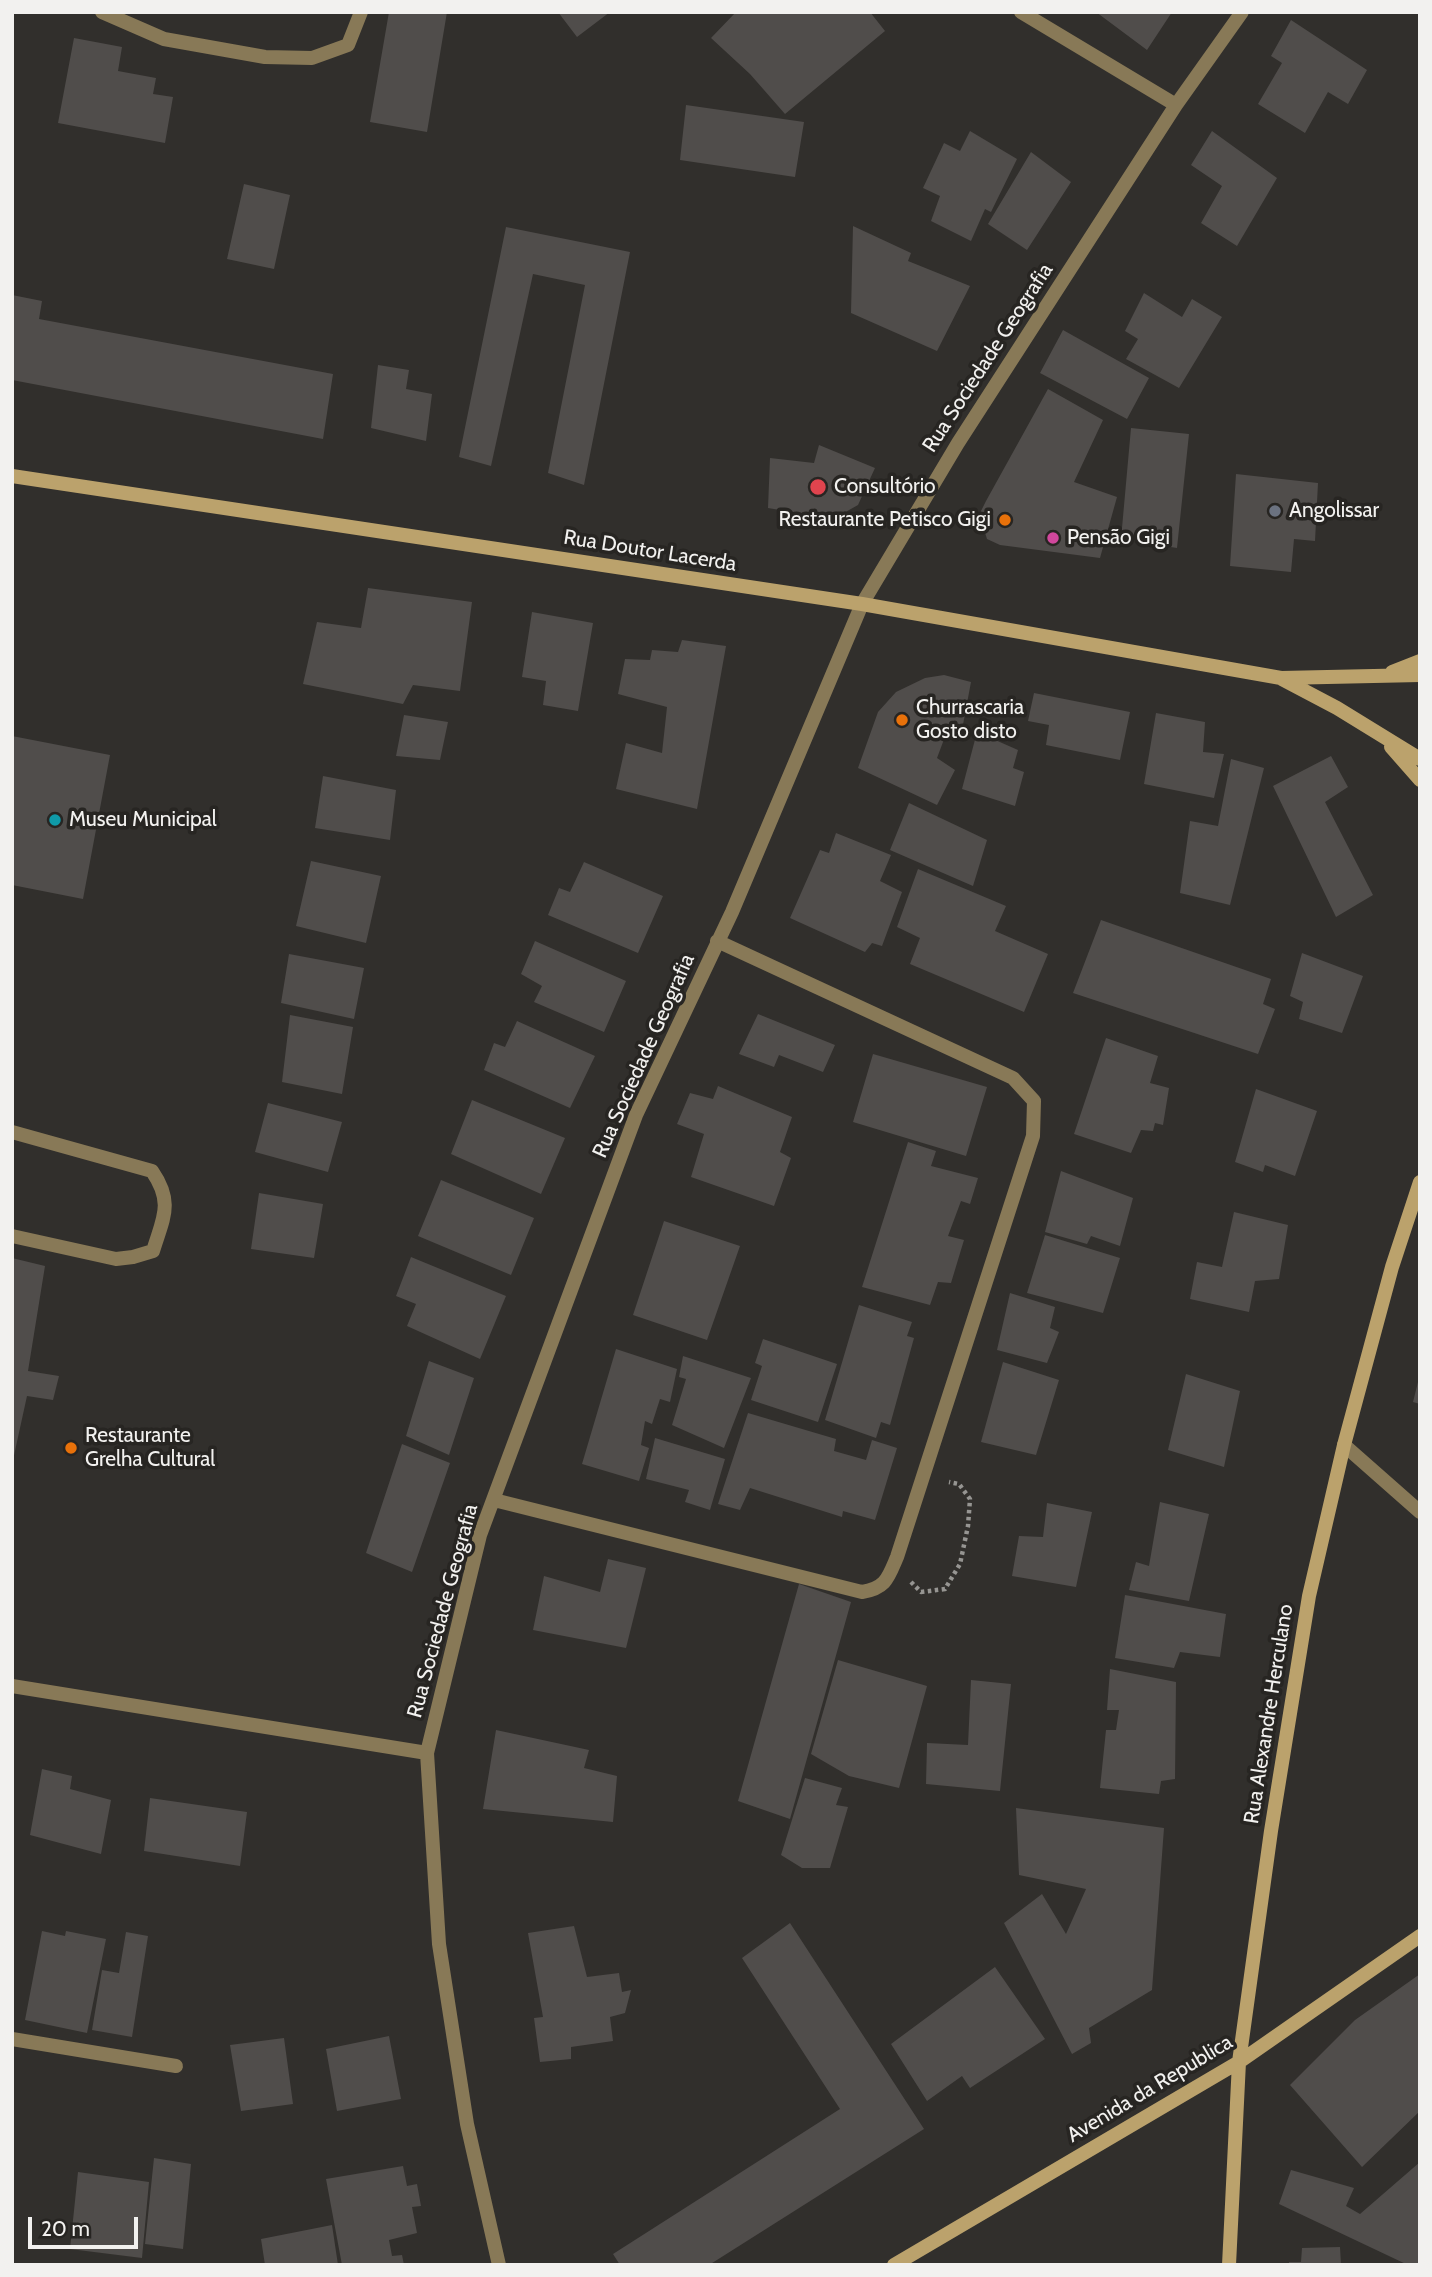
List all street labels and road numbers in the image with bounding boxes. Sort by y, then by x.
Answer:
street label: Rua Sociedade Geografia [917,259,1059,457]
street label: Rua Doutor Lacerda [562,525,738,577]
street label: Rua Sociedade Geografia [588,950,700,1162]
street label: Rua Sociedade Geografia [402,1501,484,1721]
street label: Rua Alexandre Herculano [1239,1602,1299,1826]
street label: Avenida da Republica [1063,2030,1237,2148]

